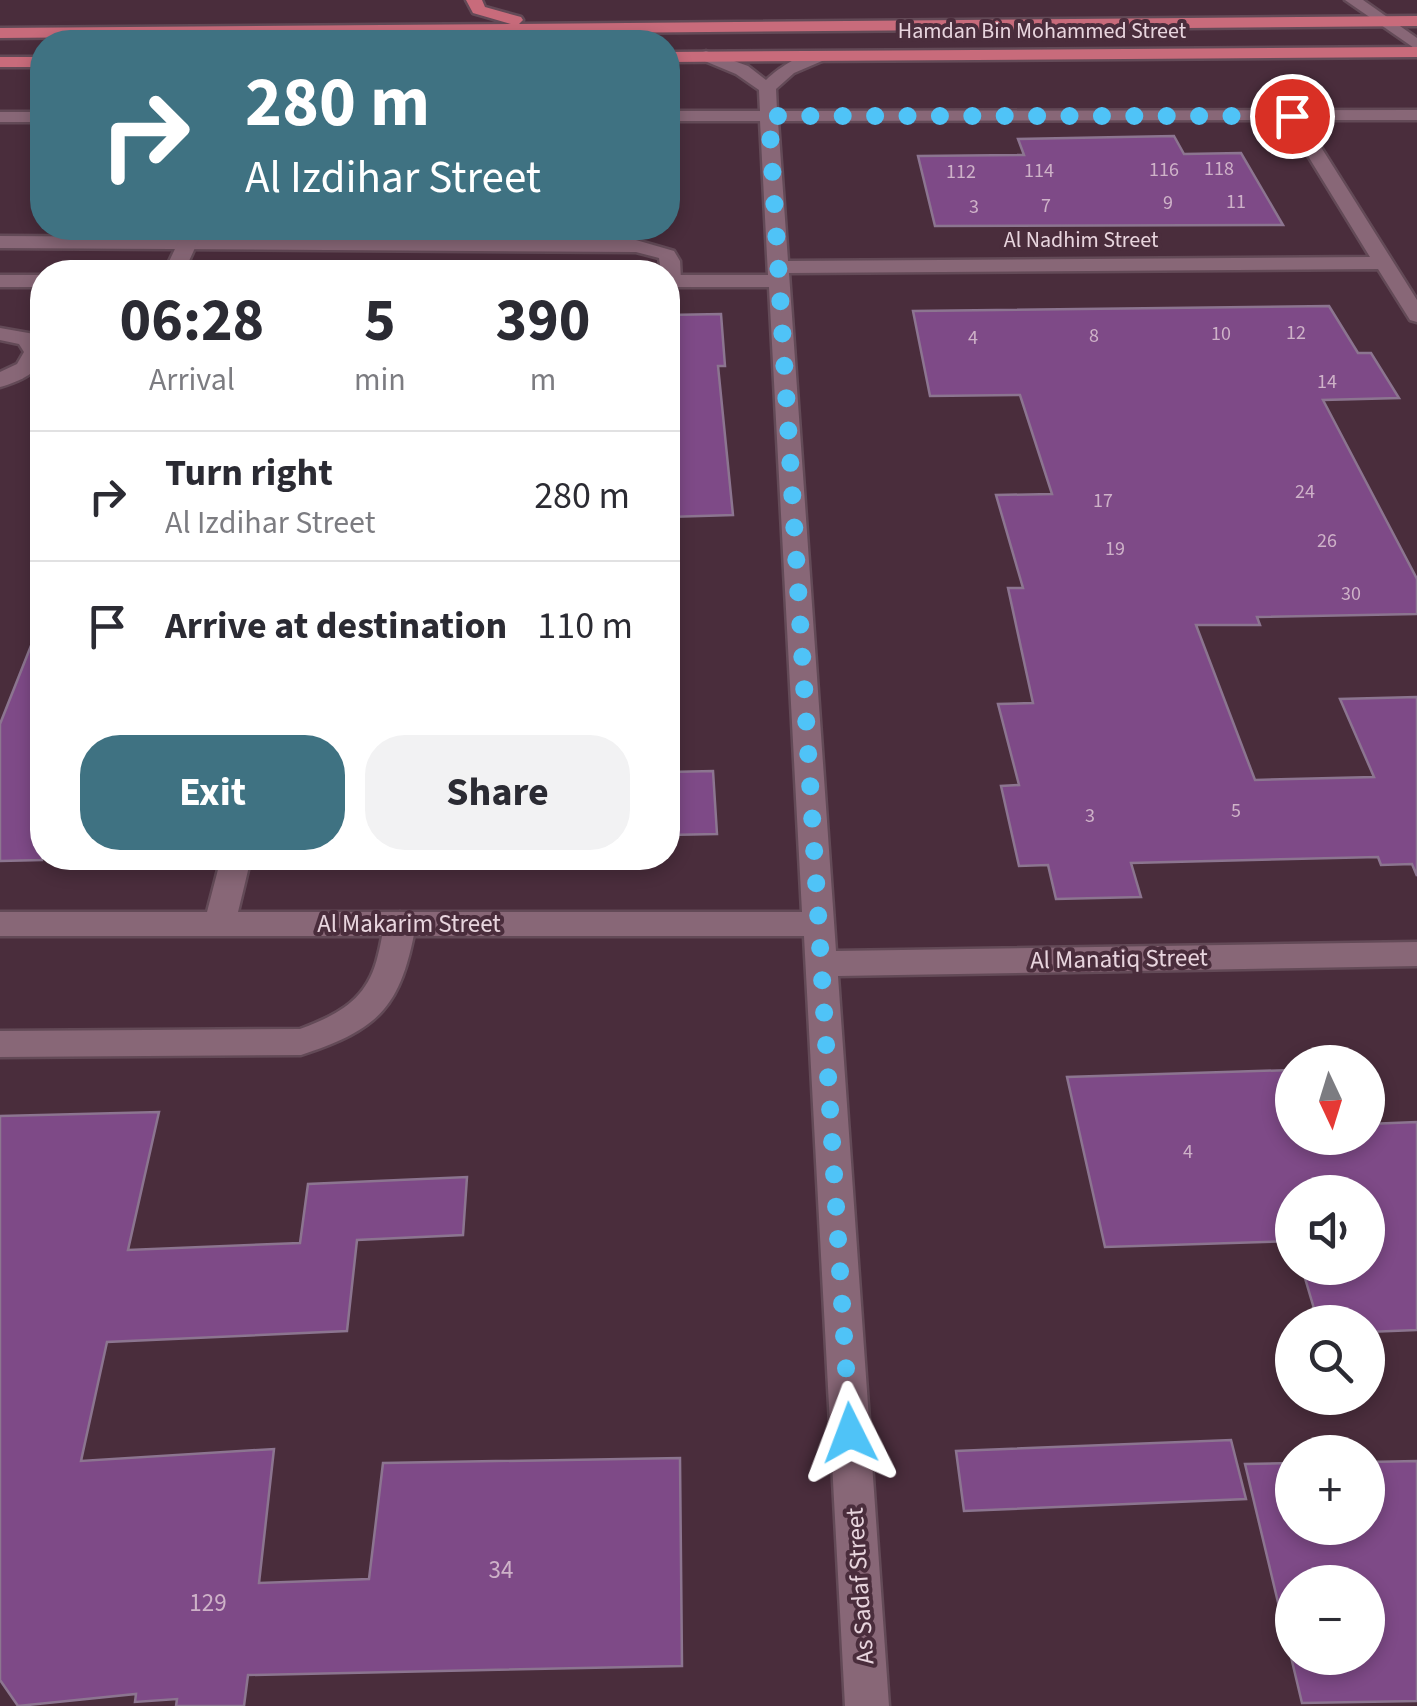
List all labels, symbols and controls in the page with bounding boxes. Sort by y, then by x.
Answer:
street label: Hamdan Bin Mohammed Street [898,15,1187,47]
text: 280 m [245,53,430,153]
icon: right [80,70,210,200]
pin [1250,74,1335,159]
icon: arrive [1265,89,1320,144]
text: Al Izdihar Street [245,146,541,210]
house number: 118 [1204,155,1234,183]
house number: 116 [1149,156,1179,184]
house number: 114 [1024,157,1054,185]
house number: 112 [946,158,976,186]
house number: 11 [1226,188,1246,216]
house number: 9 [1163,189,1173,217]
house number: 7 [1041,192,1051,220]
house number: 3 [969,193,979,221]
street label: Al Nadhim Street [1004,224,1159,256]
text: 06:28 [120,279,264,364]
text: 5 [364,279,396,364]
text: 390 [495,279,590,364]
house number: 12 [1286,319,1306,347]
house number: 10 [1211,320,1231,348]
house number: 8 [1089,322,1099,350]
house number: 4 [968,324,978,352]
text: Arrival [149,357,235,403]
text: min [354,357,406,403]
text: m [530,357,556,403]
house number: 14 [1317,368,1337,396]
text: Turn right [165,446,333,500]
icon: right [80,469,135,524]
text: 280 m [534,469,630,523]
house number: 24 [1295,478,1315,506]
house number: 17 [1093,487,1113,515]
text: Al Izdihar Street [165,500,375,546]
house number: 26 [1317,527,1337,555]
house number: 19 [1105,535,1125,563]
house number: 30 [1341,580,1361,608]
icon: arrive [80,599,135,654]
text: Arrive at destination [165,599,507,653]
text: 110 m [537,599,633,653]
button: Exit [80,735,345,850]
button: Share [365,735,630,850]
house number: 5 [1231,797,1241,825]
house number: 3 [1085,802,1095,830]
street label: Al Makarim Street [317,906,501,942]
street label: Al Manatiq Street [1030,939,1209,979]
north arrow [1275,1045,1385,1155]
map controls [1275,1045,1385,1675]
house number: 4 [1183,1138,1193,1166]
button: sound [1275,1175,1385,1285]
button: search [1275,1305,1385,1415]
position arrow [798,1381,902,1485]
button: + [1275,1435,1385,1545]
street label: As Sadaf Street [837,1506,883,1666]
house number: 34 [489,1552,513,1588]
button: − [1275,1565,1385,1675]
house number: 129 [189,1585,227,1621]

